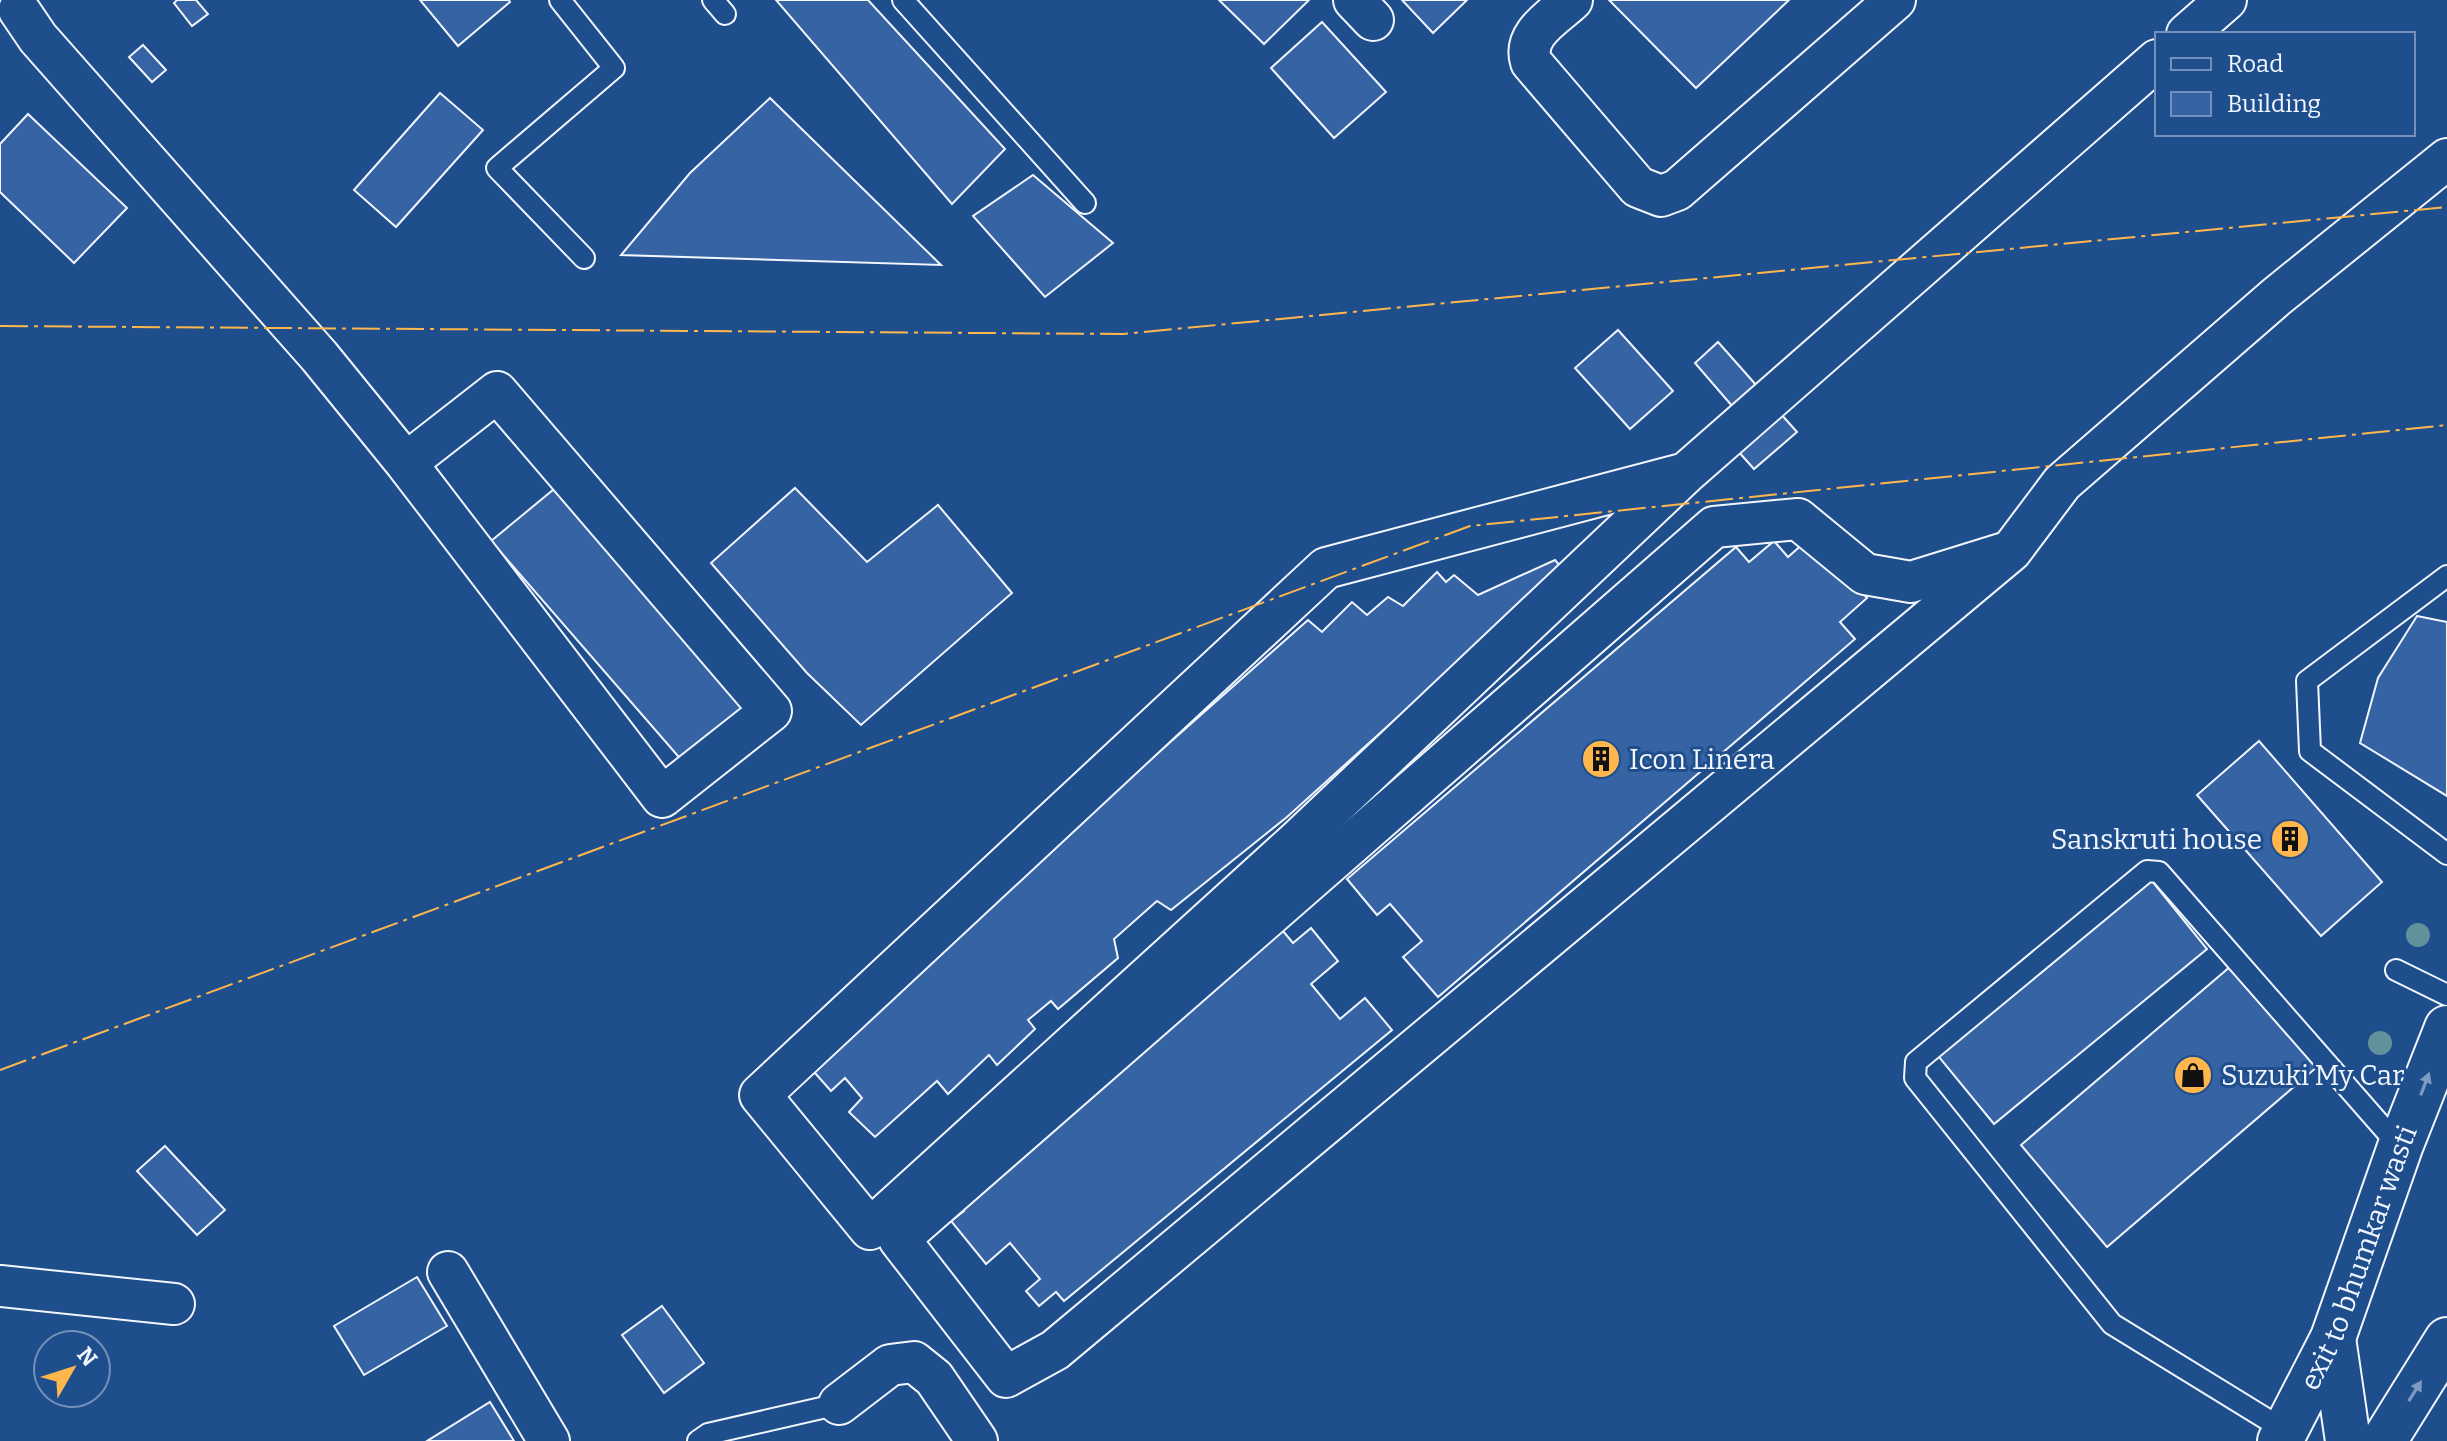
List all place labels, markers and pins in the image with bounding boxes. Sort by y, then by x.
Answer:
building icon: Icon Linera [1580,738,1622,780]
place label: Icon Linera [1629,743,1775,776]
building icon: Sanskruti house [2269,818,2311,860]
place label: Sanskruti house [2051,823,2262,856]
shop icon: Suzuki My Car [2172,1054,2214,1096]
place label: Suzuki My Car [2221,1059,2404,1092]

